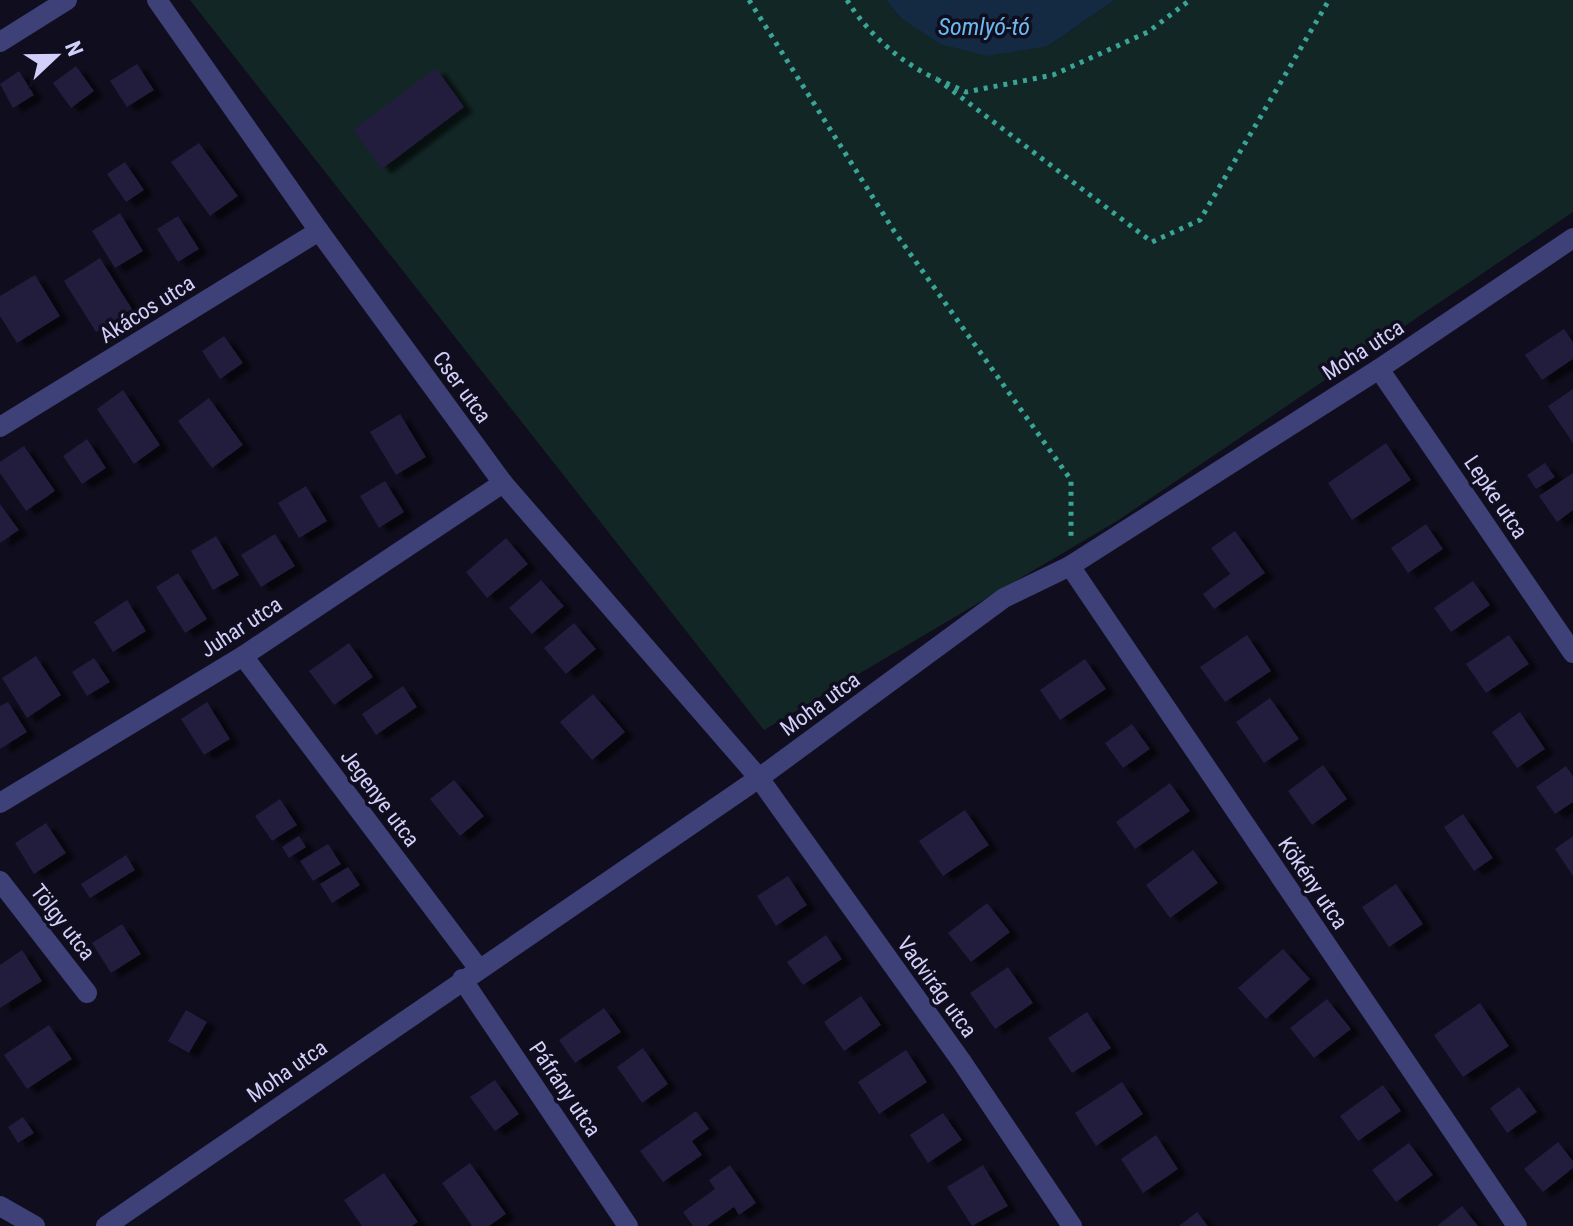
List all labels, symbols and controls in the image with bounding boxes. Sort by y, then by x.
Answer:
water label: Somlyó-tó [938,13,1030,41]
north arrow [16,16,96,96]
text: N [60,38,88,60]
street label: Akácos utca [95,270,199,348]
street label: Moha utca [1318,315,1408,385]
street label: Cser utca [428,346,496,428]
street label: Lepke utca [1459,451,1533,543]
street label: Juhar utca [196,591,286,663]
street label: Moha utca [776,667,864,741]
street label: Jegenye utca [335,745,425,851]
street label: Kökény utca [1273,832,1353,934]
street label: Tölgy utca [26,879,100,965]
street label: Vadvirág utca [892,932,982,1042]
street label: Moha utca [242,1034,332,1108]
street label: Páfrány utca [524,1037,606,1141]

